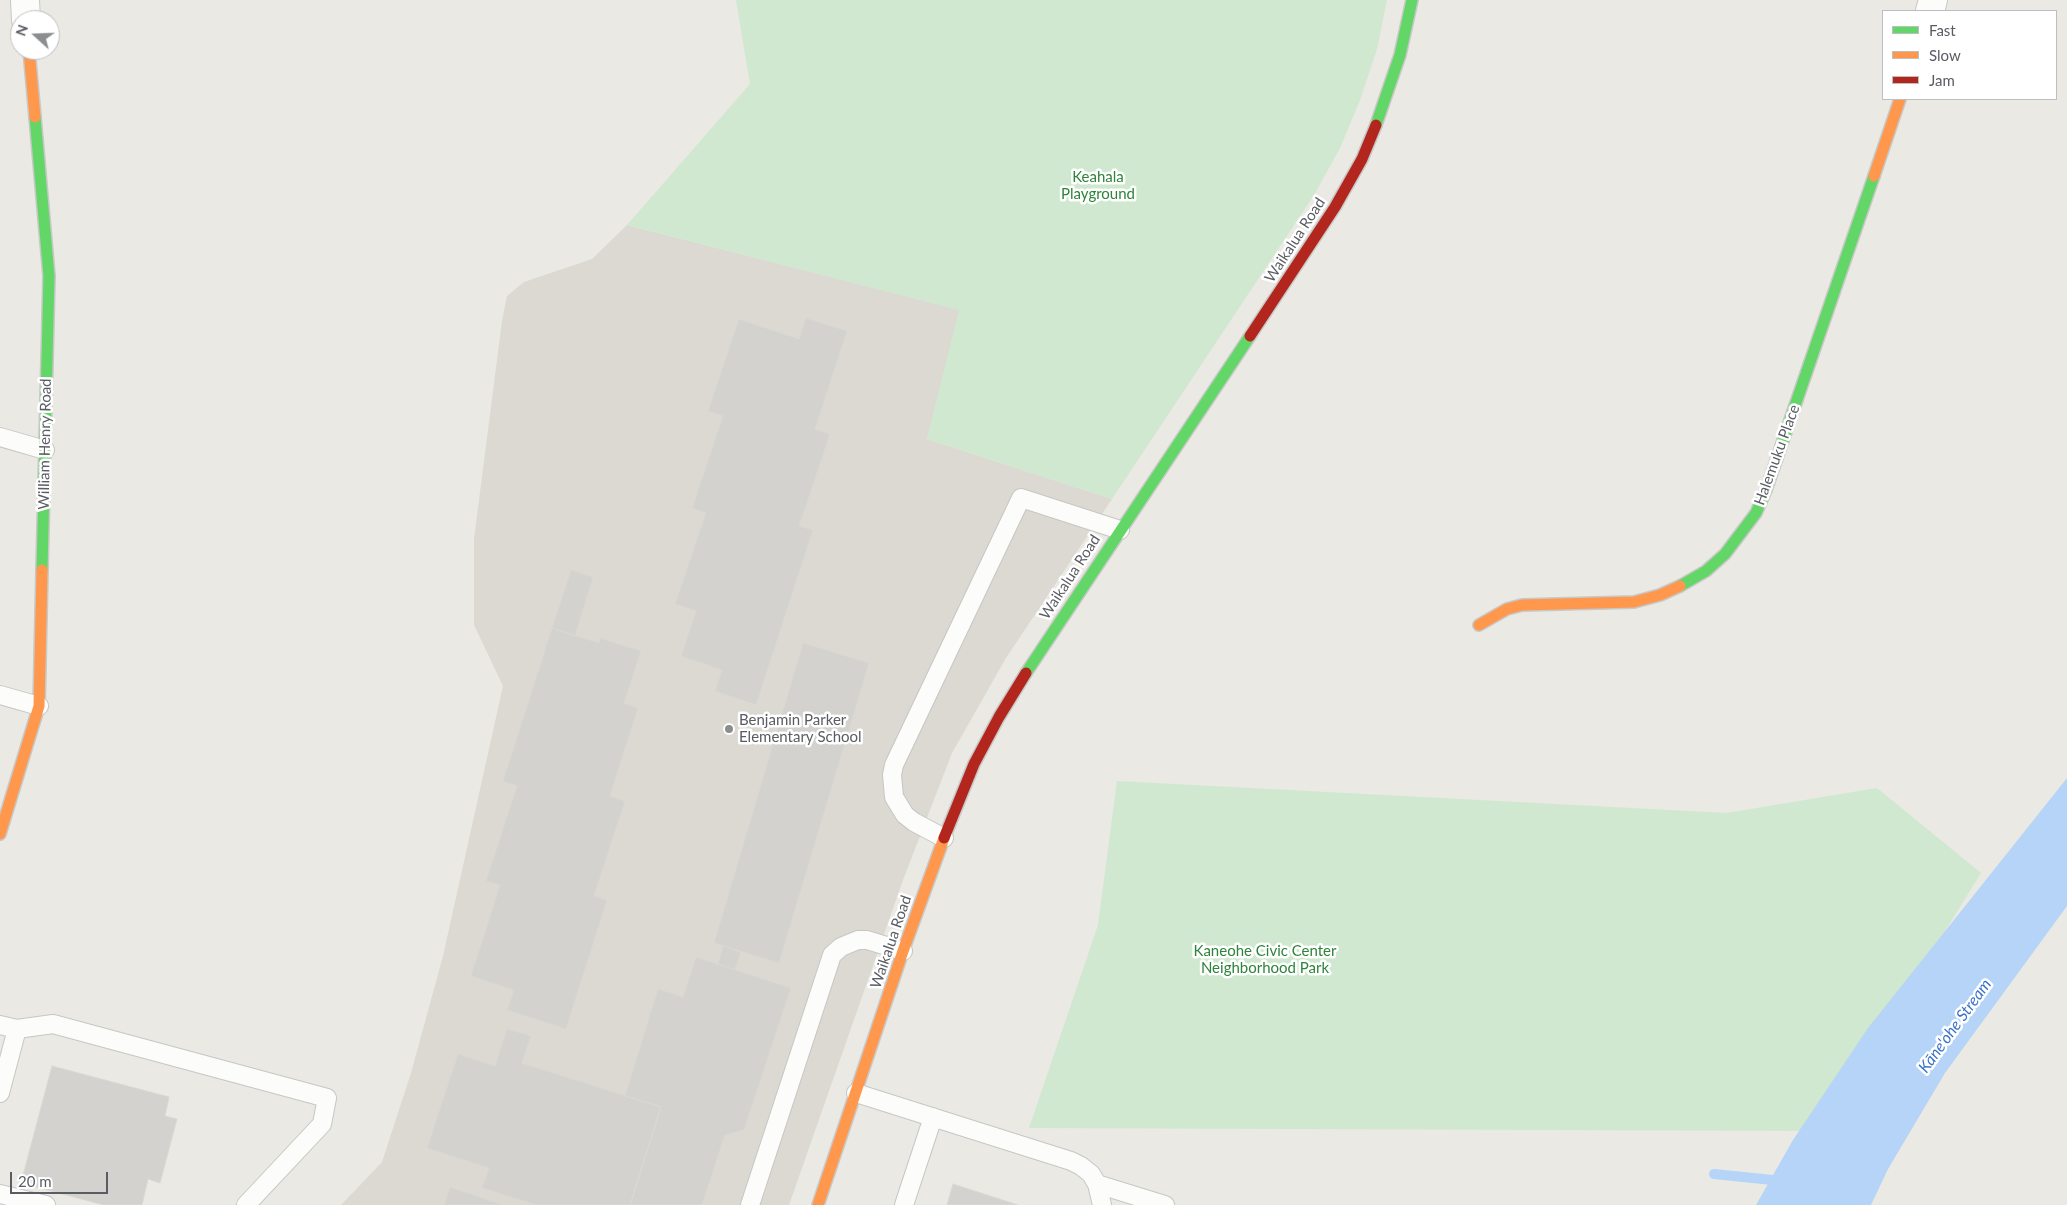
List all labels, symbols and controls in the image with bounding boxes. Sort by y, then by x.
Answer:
north arrow [10,10,60,60]
legend [1882,10,2057,100]
text: Fast [1929,21,1956,39]
text: N [12,22,31,38]
text: Slow [1929,46,1961,64]
text: Jam [1929,71,1955,89]
park label: Keahala Playground [1061,168,1135,203]
street label: Waikalua Road [1261,194,1329,286]
street label: William Henry Road [35,378,55,510]
street label: Halemuku Place [1750,402,1804,508]
street label: Waikalua Road [1036,531,1104,623]
place label: Benjamin Parker Elementary School [739,711,862,746]
marker: Benjamin Parker Elementary School [723,723,735,735]
street label: Waikalua Road [867,893,915,991]
park label: Kaneohe Civic Center Neighborhood Park [1193,942,1337,977]
water label: Kāne'ohe Stream [1914,975,1996,1077]
scale bar [12,1162,110,1194]
text: 20 m [18,1172,52,1190]

